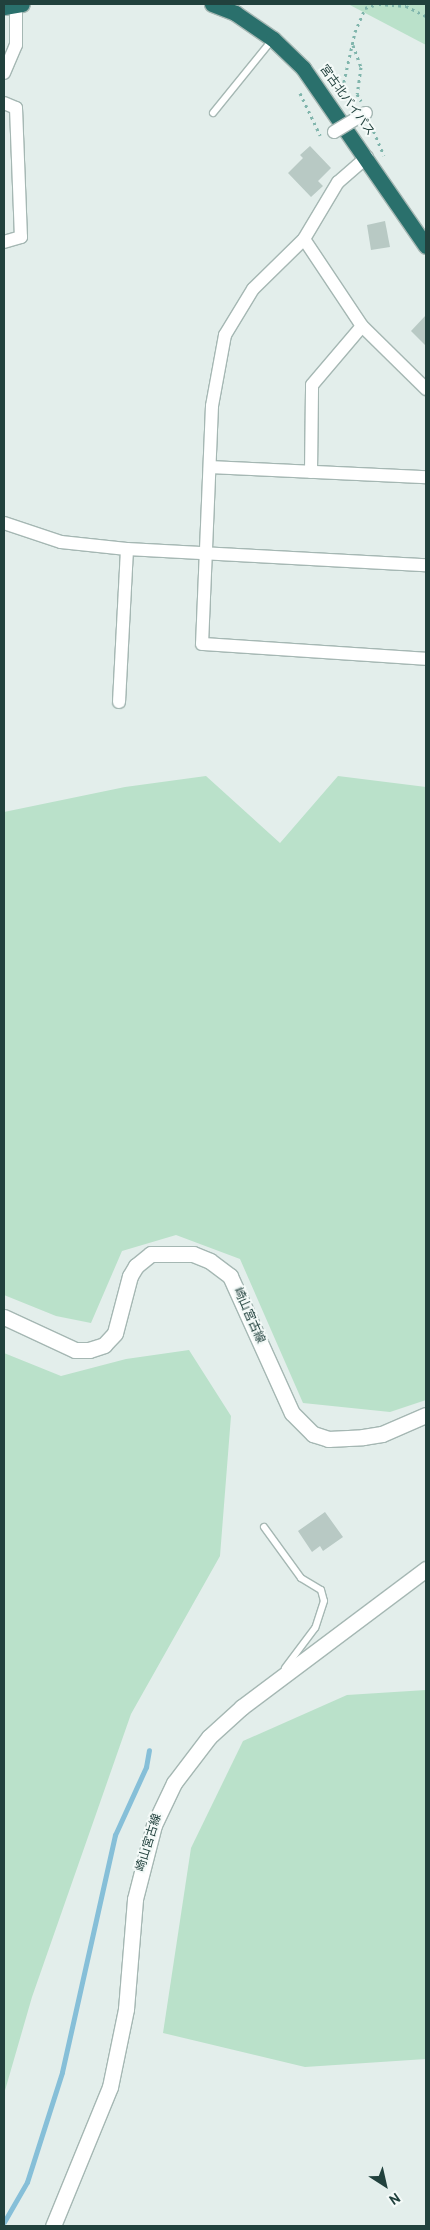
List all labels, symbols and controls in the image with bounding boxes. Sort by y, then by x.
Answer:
street label: 宮古北バイパス [315,63,377,139]
street label: 崎山宮古線 [229,1286,267,1346]
street label: 崎山宮古線 [134,1812,166,1874]
north arrow [360,2160,410,2210]
text: N [385,2188,403,2208]

